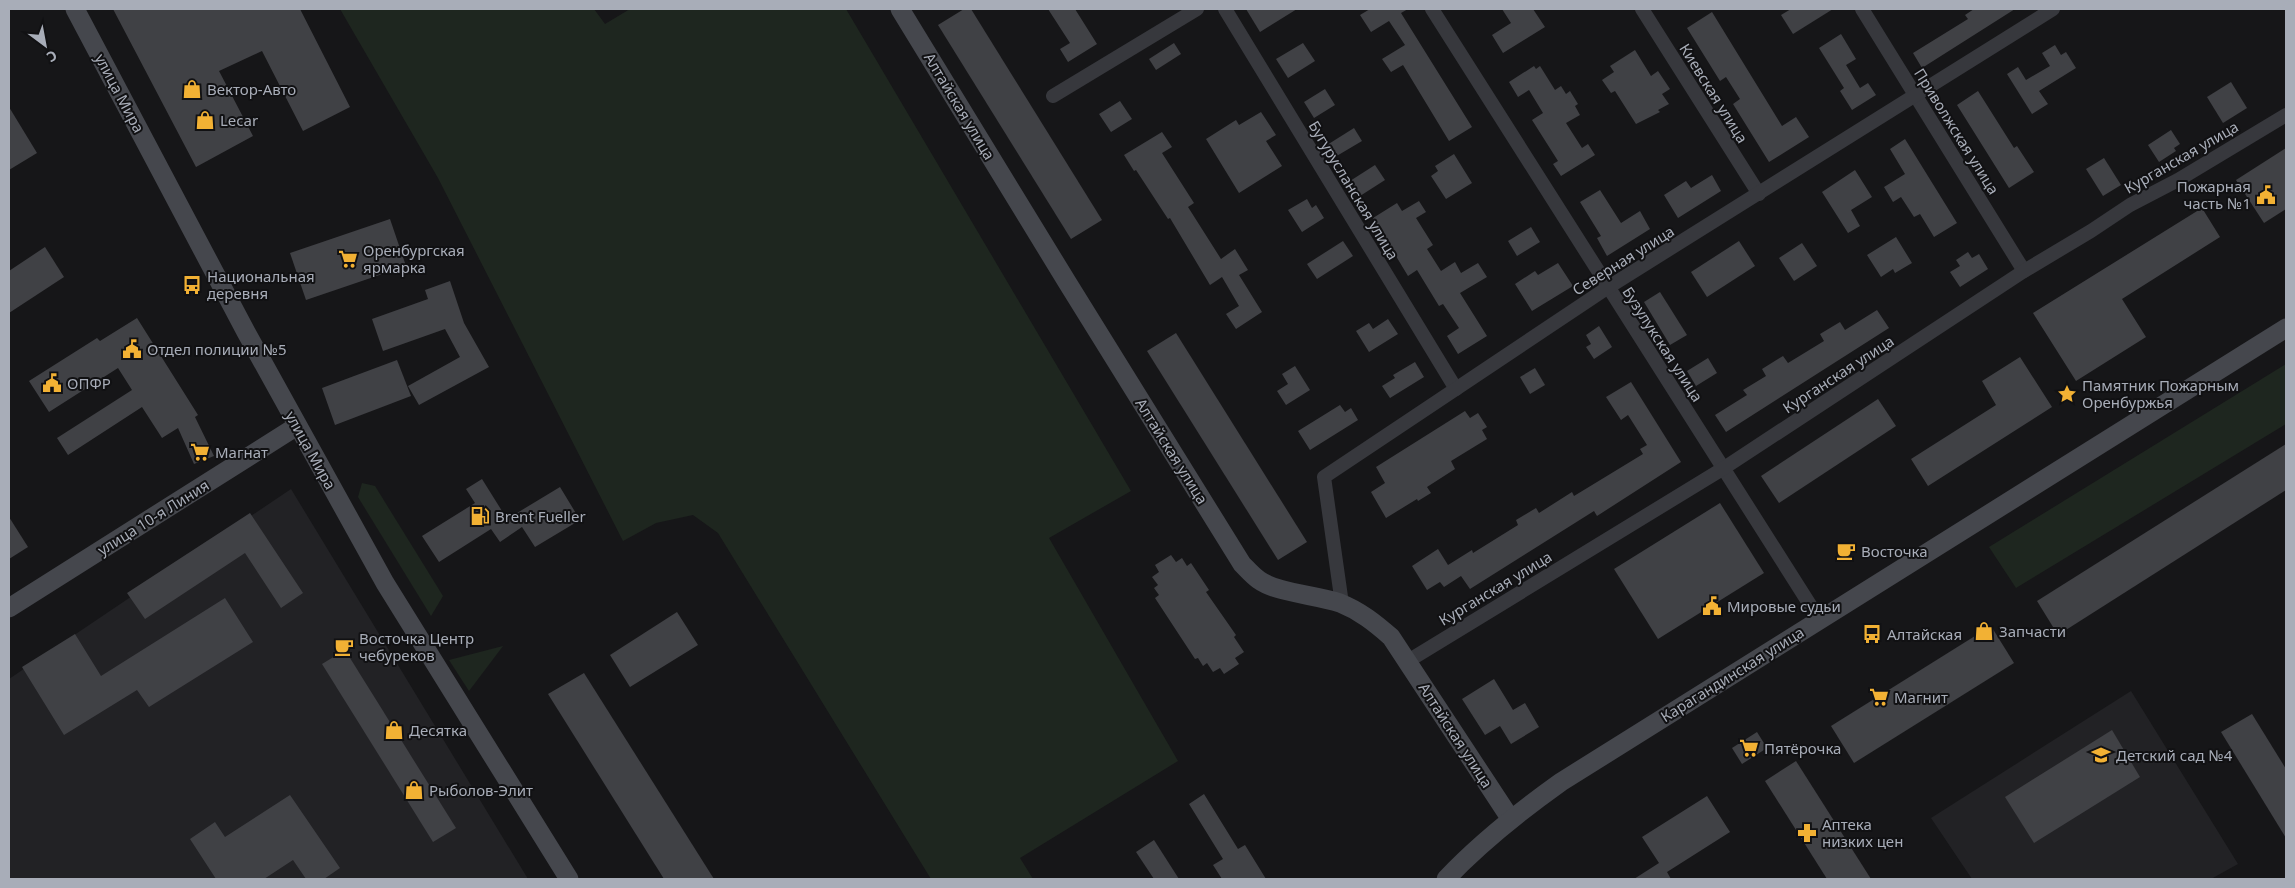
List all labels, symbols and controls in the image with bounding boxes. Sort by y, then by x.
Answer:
north arrow [20,20,70,70]
street label: Киевская улица [1675,39,1753,147]
text: С [43,46,61,67]
street label: Алтайская улица [920,49,1000,163]
street label: улица Мира [91,50,149,136]
street label: Приволжская улица [1910,64,2004,198]
shop icon: Вектор-Авто [181,78,203,100]
place label: Вектор-Авто [207,79,296,99]
shop icon: Lecar [194,109,216,131]
place label: Lecar [220,110,258,130]
street label: Курганская улица [2120,116,2242,198]
street label: Бугурусланская улица [1304,117,1404,263]
place label: Пожарная часть №1 [2177,176,2251,213]
public building icon: Пожарная часть №1 [2255,184,2277,206]
street label: Северная улица [1568,221,1678,299]
place label: Оренбургская ярмарка [363,240,465,277]
supermarket icon: Оренбургская ярмарка [337,248,359,270]
place label: Национальная деревня [207,266,315,303]
bus stop icon: Национальная деревня [181,274,203,296]
street label: Бузулукская улица [1618,283,1708,405]
street label: Курганская улица [1779,331,1897,417]
public building icon: Отдел полиции №5 [121,338,143,360]
place label: Отдел полиции №5 [147,339,287,359]
public building icon: ОПФР [41,372,63,394]
place label: ОПФР [67,373,111,393]
place label: Памятник Пожарным Оренбуржья [2082,375,2239,412]
place icon: Памятник Пожарным Оренбуржья [2056,383,2078,405]
street label: Алтайская улица [1131,394,1213,508]
street label: улица Мира [281,407,341,493]
supermarket icon: Магнат [189,441,211,463]
place label: Магнат [215,442,268,462]
street label: улица 10-я Линия [93,475,213,559]
fuel station icon: Brent Fueller [469,505,491,527]
place label: Brent Fueller [495,506,586,526]
cafe icon: Восточка [1835,540,1857,562]
place label: Восточка [1861,541,1927,561]
street label: Курганская улица [1435,546,1555,630]
public building icon: Мировые судьи [1701,595,1723,617]
place label: Мировые судьи [1727,596,1841,616]
shop icon: Запчасти [1973,620,1995,642]
place label: Запчасти [1999,621,2066,641]
street label: Карагандинская улица [1657,622,1807,726]
bus stop icon: Алтайская [1861,623,1883,645]
place label: Алтайская [1887,624,1962,644]
place label: Восточка Центр чебуреков [359,628,474,665]
cafe icon: Восточка Центр чебуреков [333,636,355,658]
street label: Алтайская улица [1415,679,1497,791]
supermarket icon: Магнит [1868,686,1890,708]
place label: Магнит [1894,687,1948,707]
shop icon: Десятка [383,719,405,741]
place label: Десятка [409,720,467,740]
supermarket icon: Пятёрочка [1738,737,1760,759]
place label: Пятёрочка [1764,738,1841,758]
school or university icon: Детский сад №4 [2090,744,2112,766]
place label: Детский сад №4 [2116,745,2233,765]
shop icon: Рыболов-Элит [403,779,425,801]
place label: Рыболов-Элит [429,780,533,800]
place label: Аптека низких цен [1822,814,1903,851]
pharmacy icon: Аптека низких цен [1796,822,1818,844]

